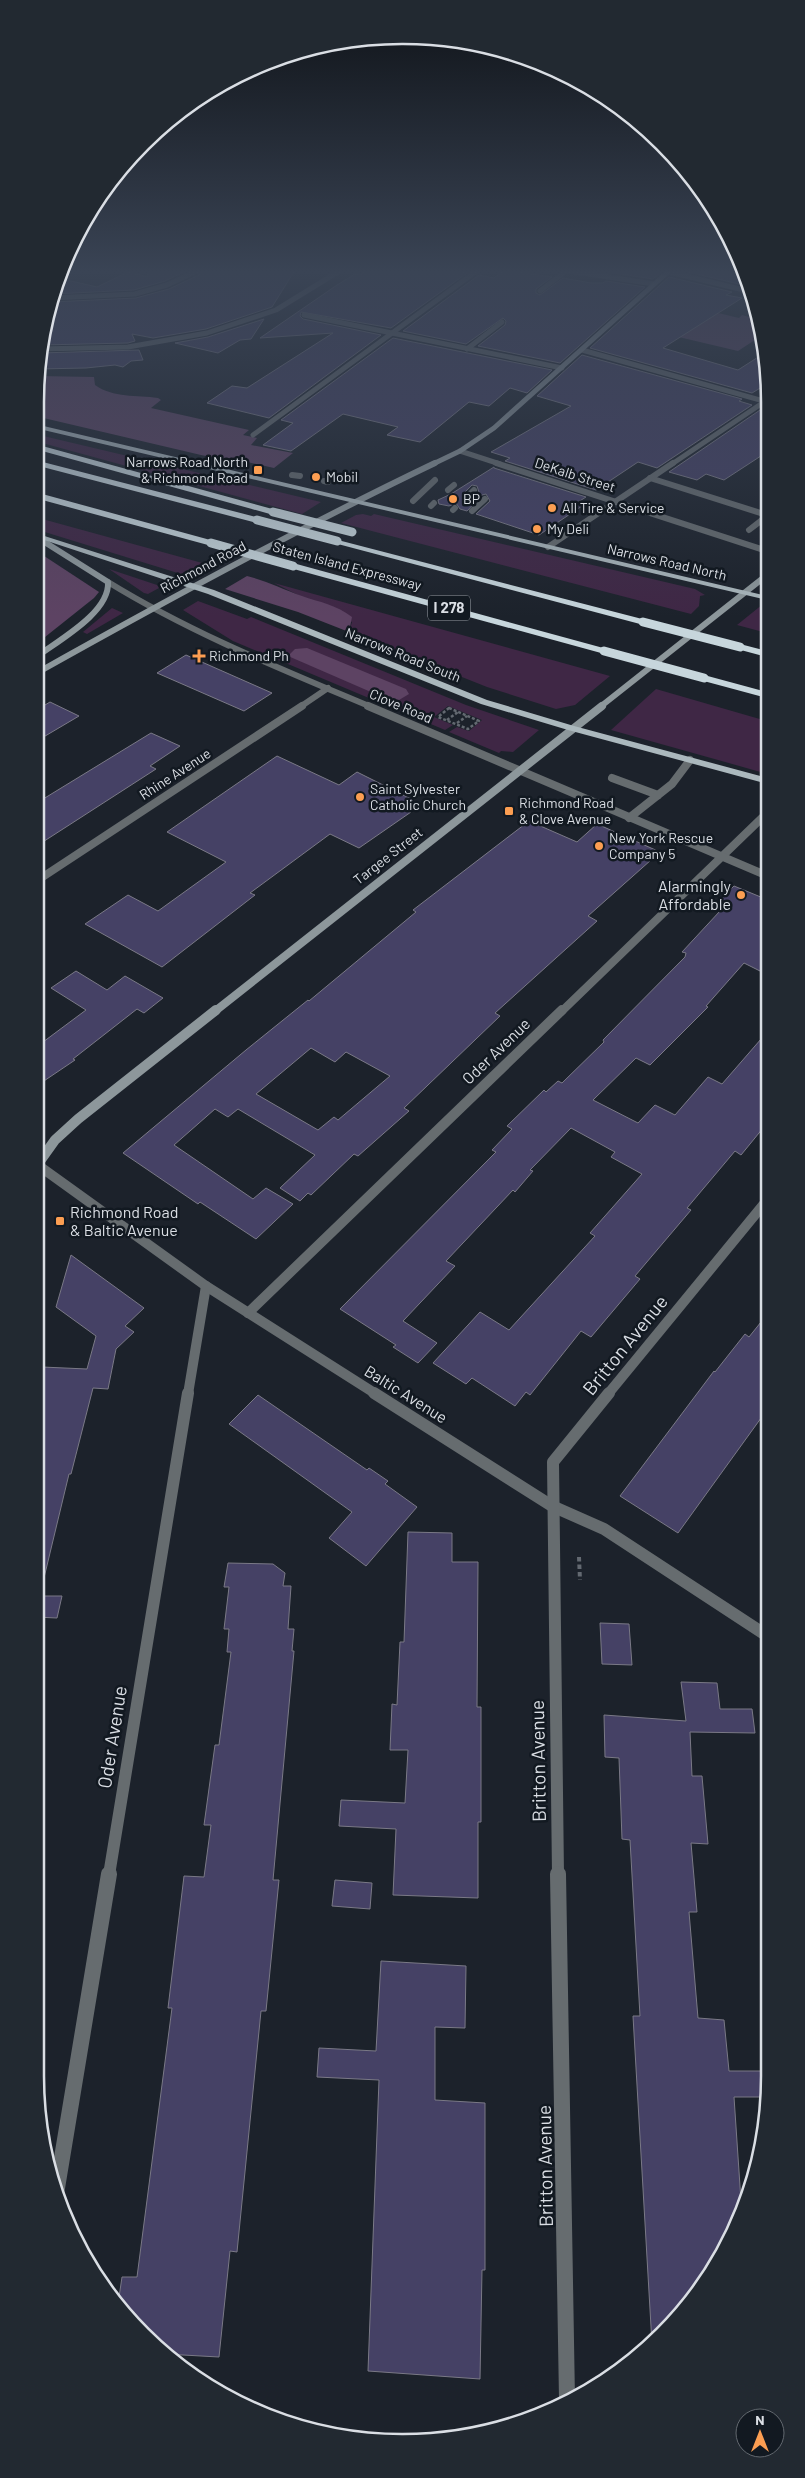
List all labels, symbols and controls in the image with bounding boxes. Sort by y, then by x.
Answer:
place label: Narrows Road North & Richmond Road [126,453,248,486]
street label: DeKalb Street [533,454,618,496]
marker: Narrows Road North & Richmond Road [252,464,264,476]
place label: Mobil [326,468,358,485]
marker: Mobil [310,471,322,483]
place label: BP [463,490,480,507]
marker: BP [447,493,459,505]
place label: All Tire & Service [562,499,664,516]
marker: All Tire & Service [546,502,558,514]
place label: My Deli [547,520,589,537]
marker: My Deli [531,523,543,535]
street label: Richmond Road [157,537,249,596]
street label: Staten Island Expressway [271,537,424,594]
street label: Narrows Road North [606,539,728,584]
road number: I 278 [428,596,470,620]
street label: Narrows Road South [343,624,463,685]
place label: Richmond Ph [209,647,289,664]
marker: Richmond Ph [193,650,205,662]
street label: Clove Road [367,685,435,726]
street label: Rhine Avenue [136,744,214,803]
place label: Saint Sylvester Catholic Church [370,780,466,813]
marker: Saint Sylvester Catholic Church [354,791,366,803]
place label: Richmond Road & Clove Avenue [519,794,614,827]
marker: Richmond Road & Clove Avenue [503,805,515,817]
street label: Targee Street [350,823,426,888]
place label: New York Rescue Company 5 [609,829,713,862]
marker: New York Rescue Company 5 [593,840,605,852]
place label: Alarmingly Affordable [658,876,732,913]
marker: Alarmingly Affordable [735,889,747,901]
street label: Oder Avenue [458,1014,534,1088]
place label: Richmond Road & Baltic Avenue [70,1202,178,1239]
marker: Richmond Road & Baltic Avenue [54,1215,66,1227]
street label: Britton Avenue [577,1290,672,1399]
street label: Baltic Avenue [361,1361,451,1427]
street label: Oder Avenue [92,1684,131,1790]
street label: Britton Avenue [525,1700,550,1822]
street label: Britton Avenue [532,2105,557,2227]
north arrow [735,2408,785,2458]
text: N [755,2411,765,2428]

